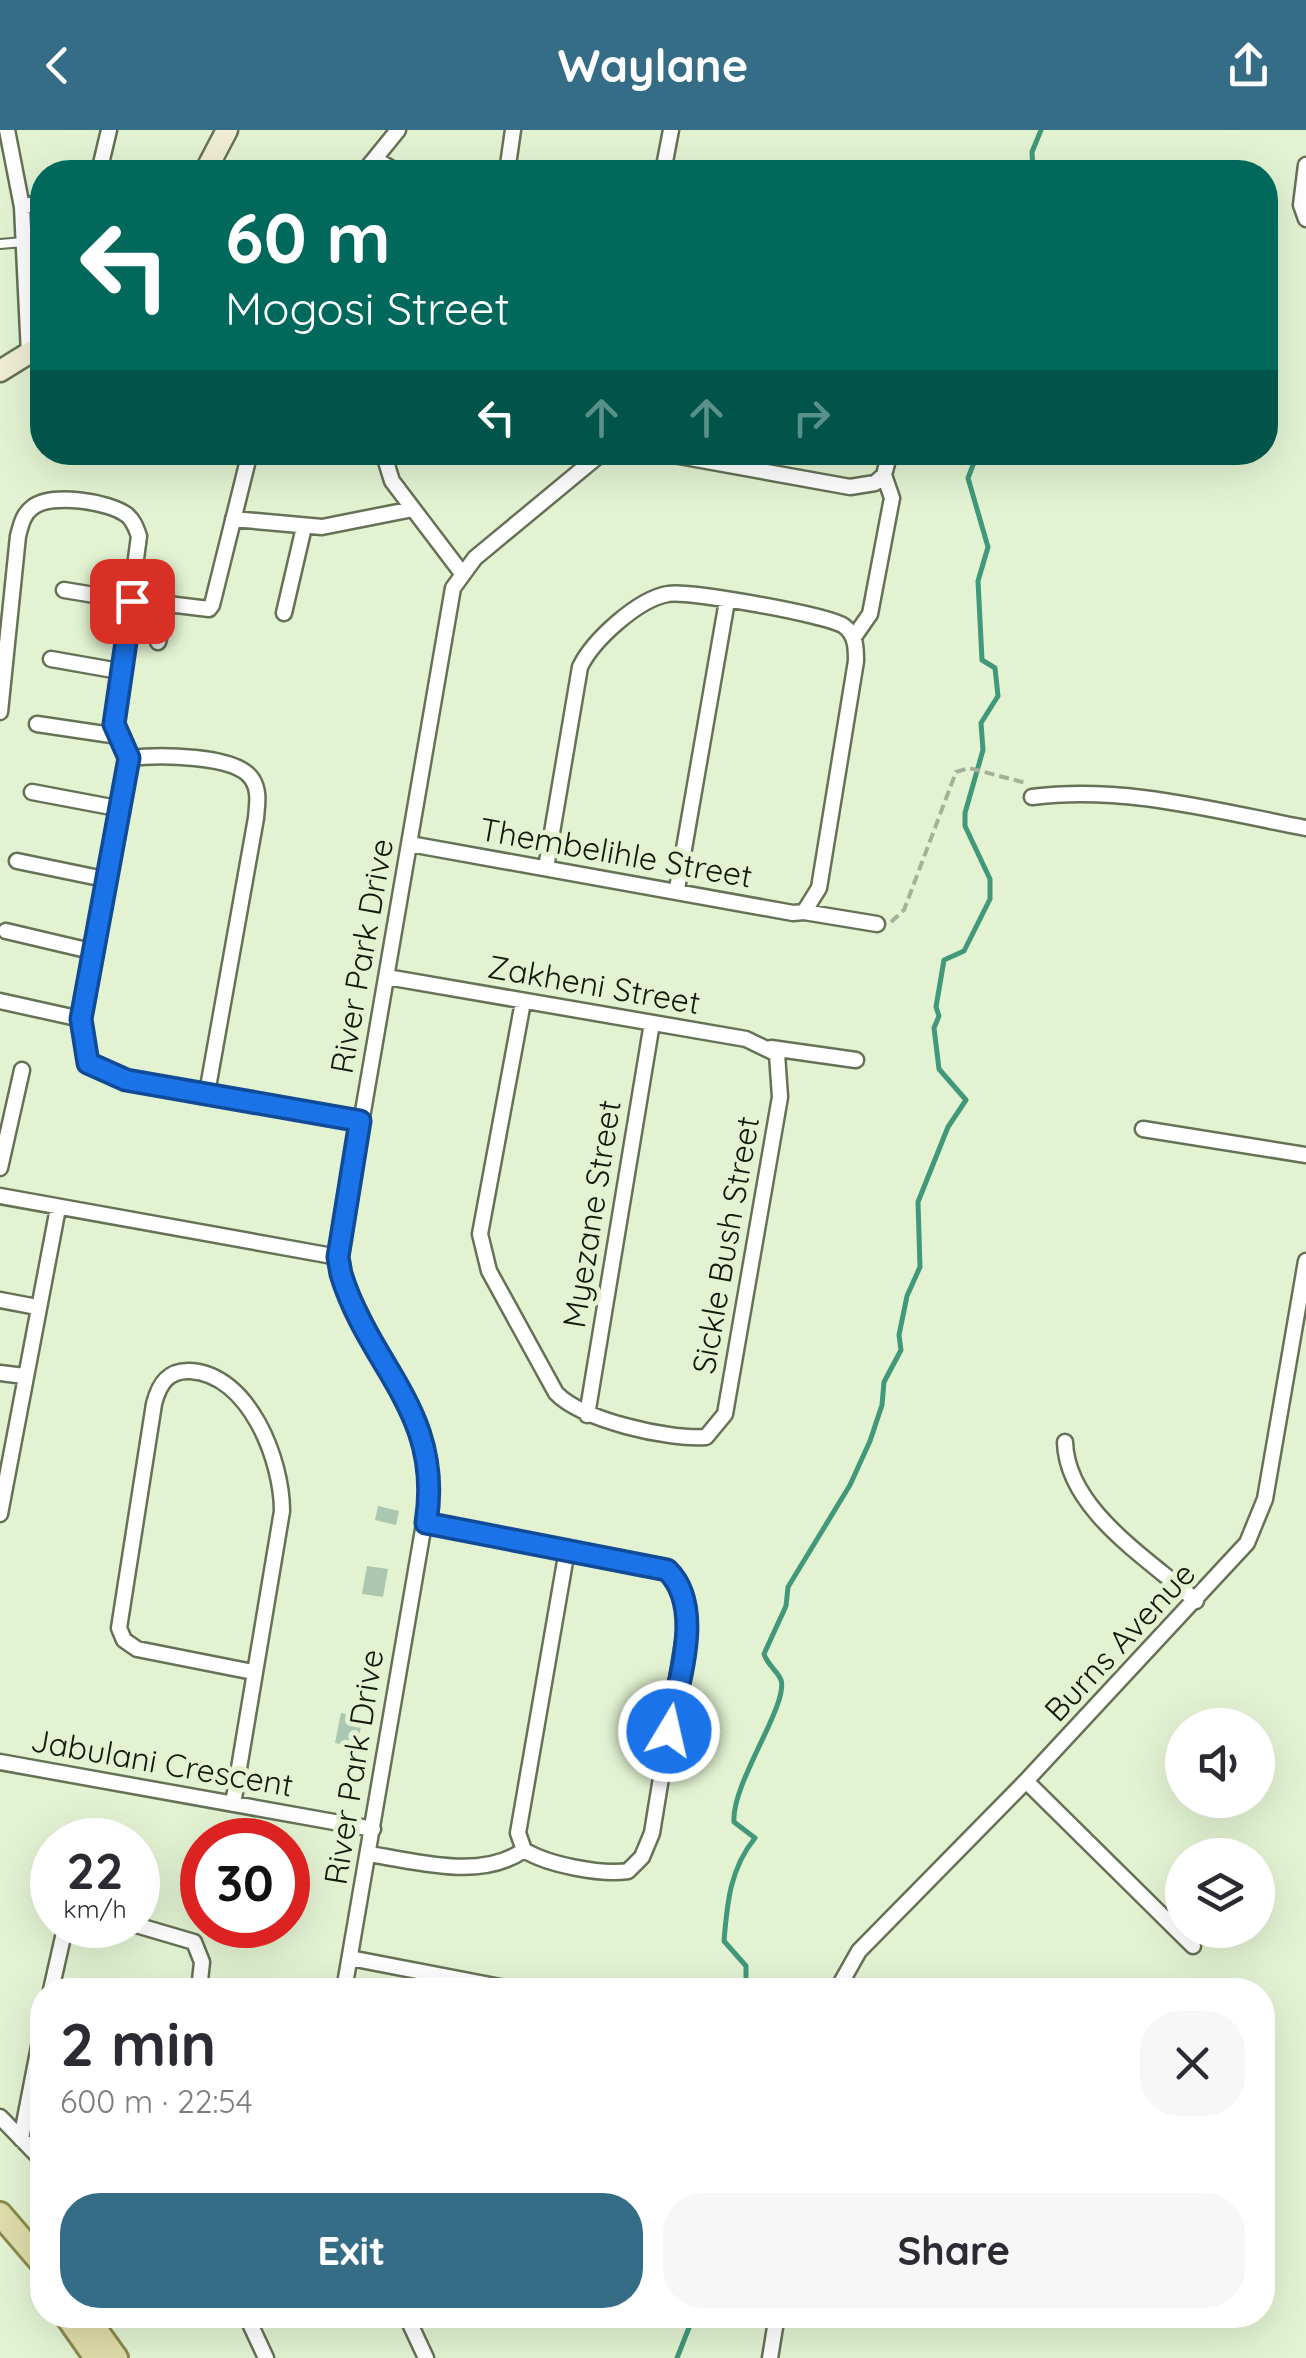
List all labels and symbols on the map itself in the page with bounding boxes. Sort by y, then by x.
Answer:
pin [90,559,175,644]
street label: Thembelihle Street [477,808,756,896]
street label: River Park Drive [321,835,401,1076]
street label: Zakheni Street [485,946,703,1022]
street label: Myezane Street [553,1097,629,1331]
street label: Sickle Bush Street [683,1113,767,1377]
street label: Burns Avenue [1035,1553,1203,1729]
street label: River Park Drive [315,1646,391,1887]
position arrow [617,1679,721,1783]
street label: Jabulani Crescent [28,1719,296,1805]
speed limit sign: 30 [180,1818,310,1948]

